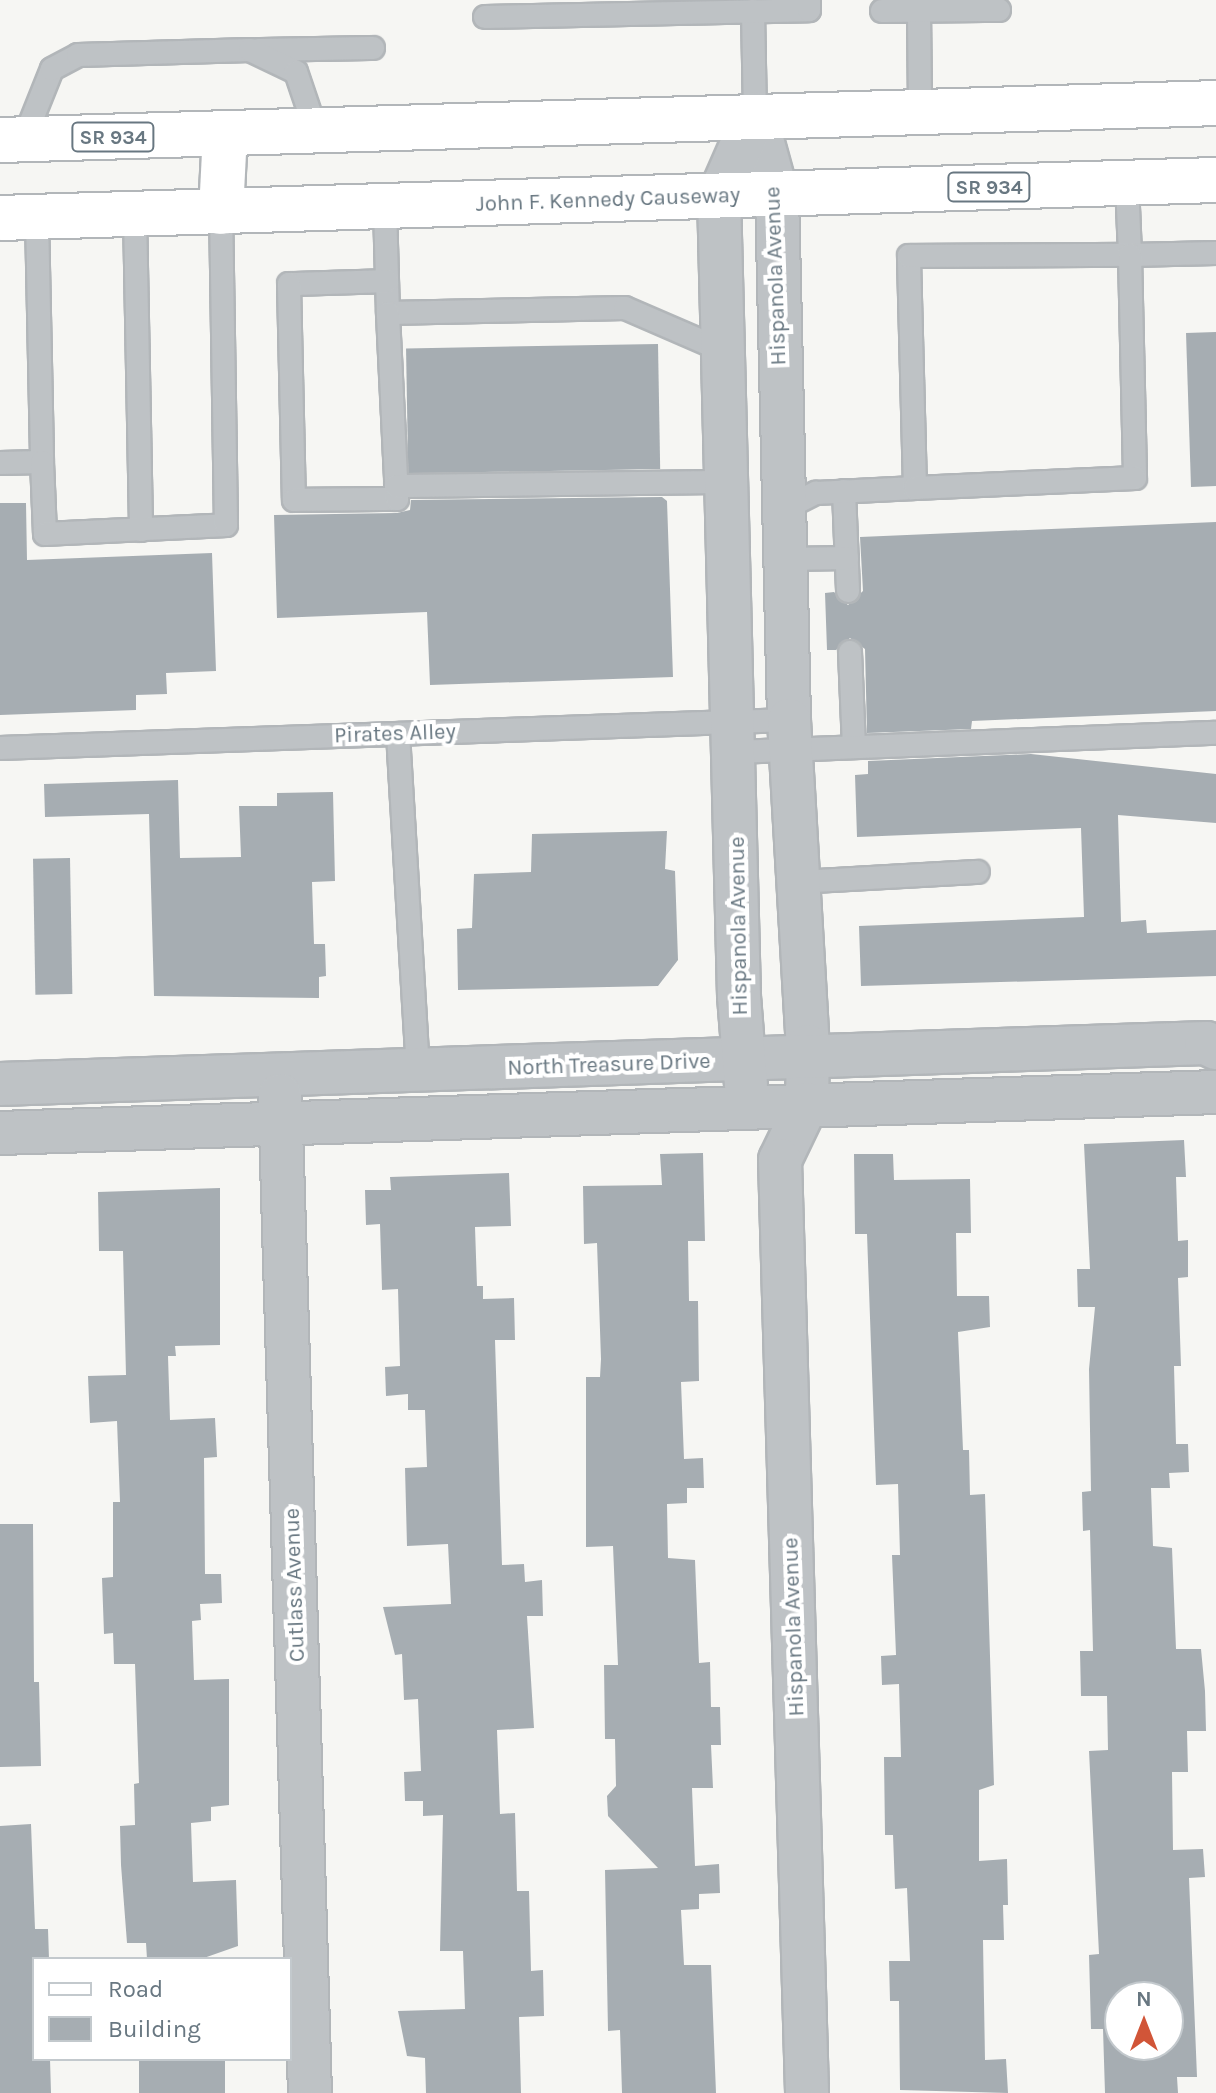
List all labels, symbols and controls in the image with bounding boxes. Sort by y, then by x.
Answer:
road number: SR 934 [71,121,155,153]
road number: SR 934 [947,171,1031,203]
street label: John F. Kennedy Causeway [475,182,741,218]
street label: Hispanola Avenue [760,186,792,366]
street label: Pirates Alley [334,719,456,749]
street label: Hispanola Avenue [724,836,754,1016]
street label: North Treasure Drive [507,1048,711,1082]
street label: Cutlass Avenue [279,1508,311,1662]
street label: Hispanola Avenue [778,1537,810,1717]
legend [32,1957,292,2061]
text: Road [108,1975,163,2003]
north arrow [1104,1981,1184,2061]
text: N [1136,1986,1152,2012]
text: Building [108,2015,201,2043]

